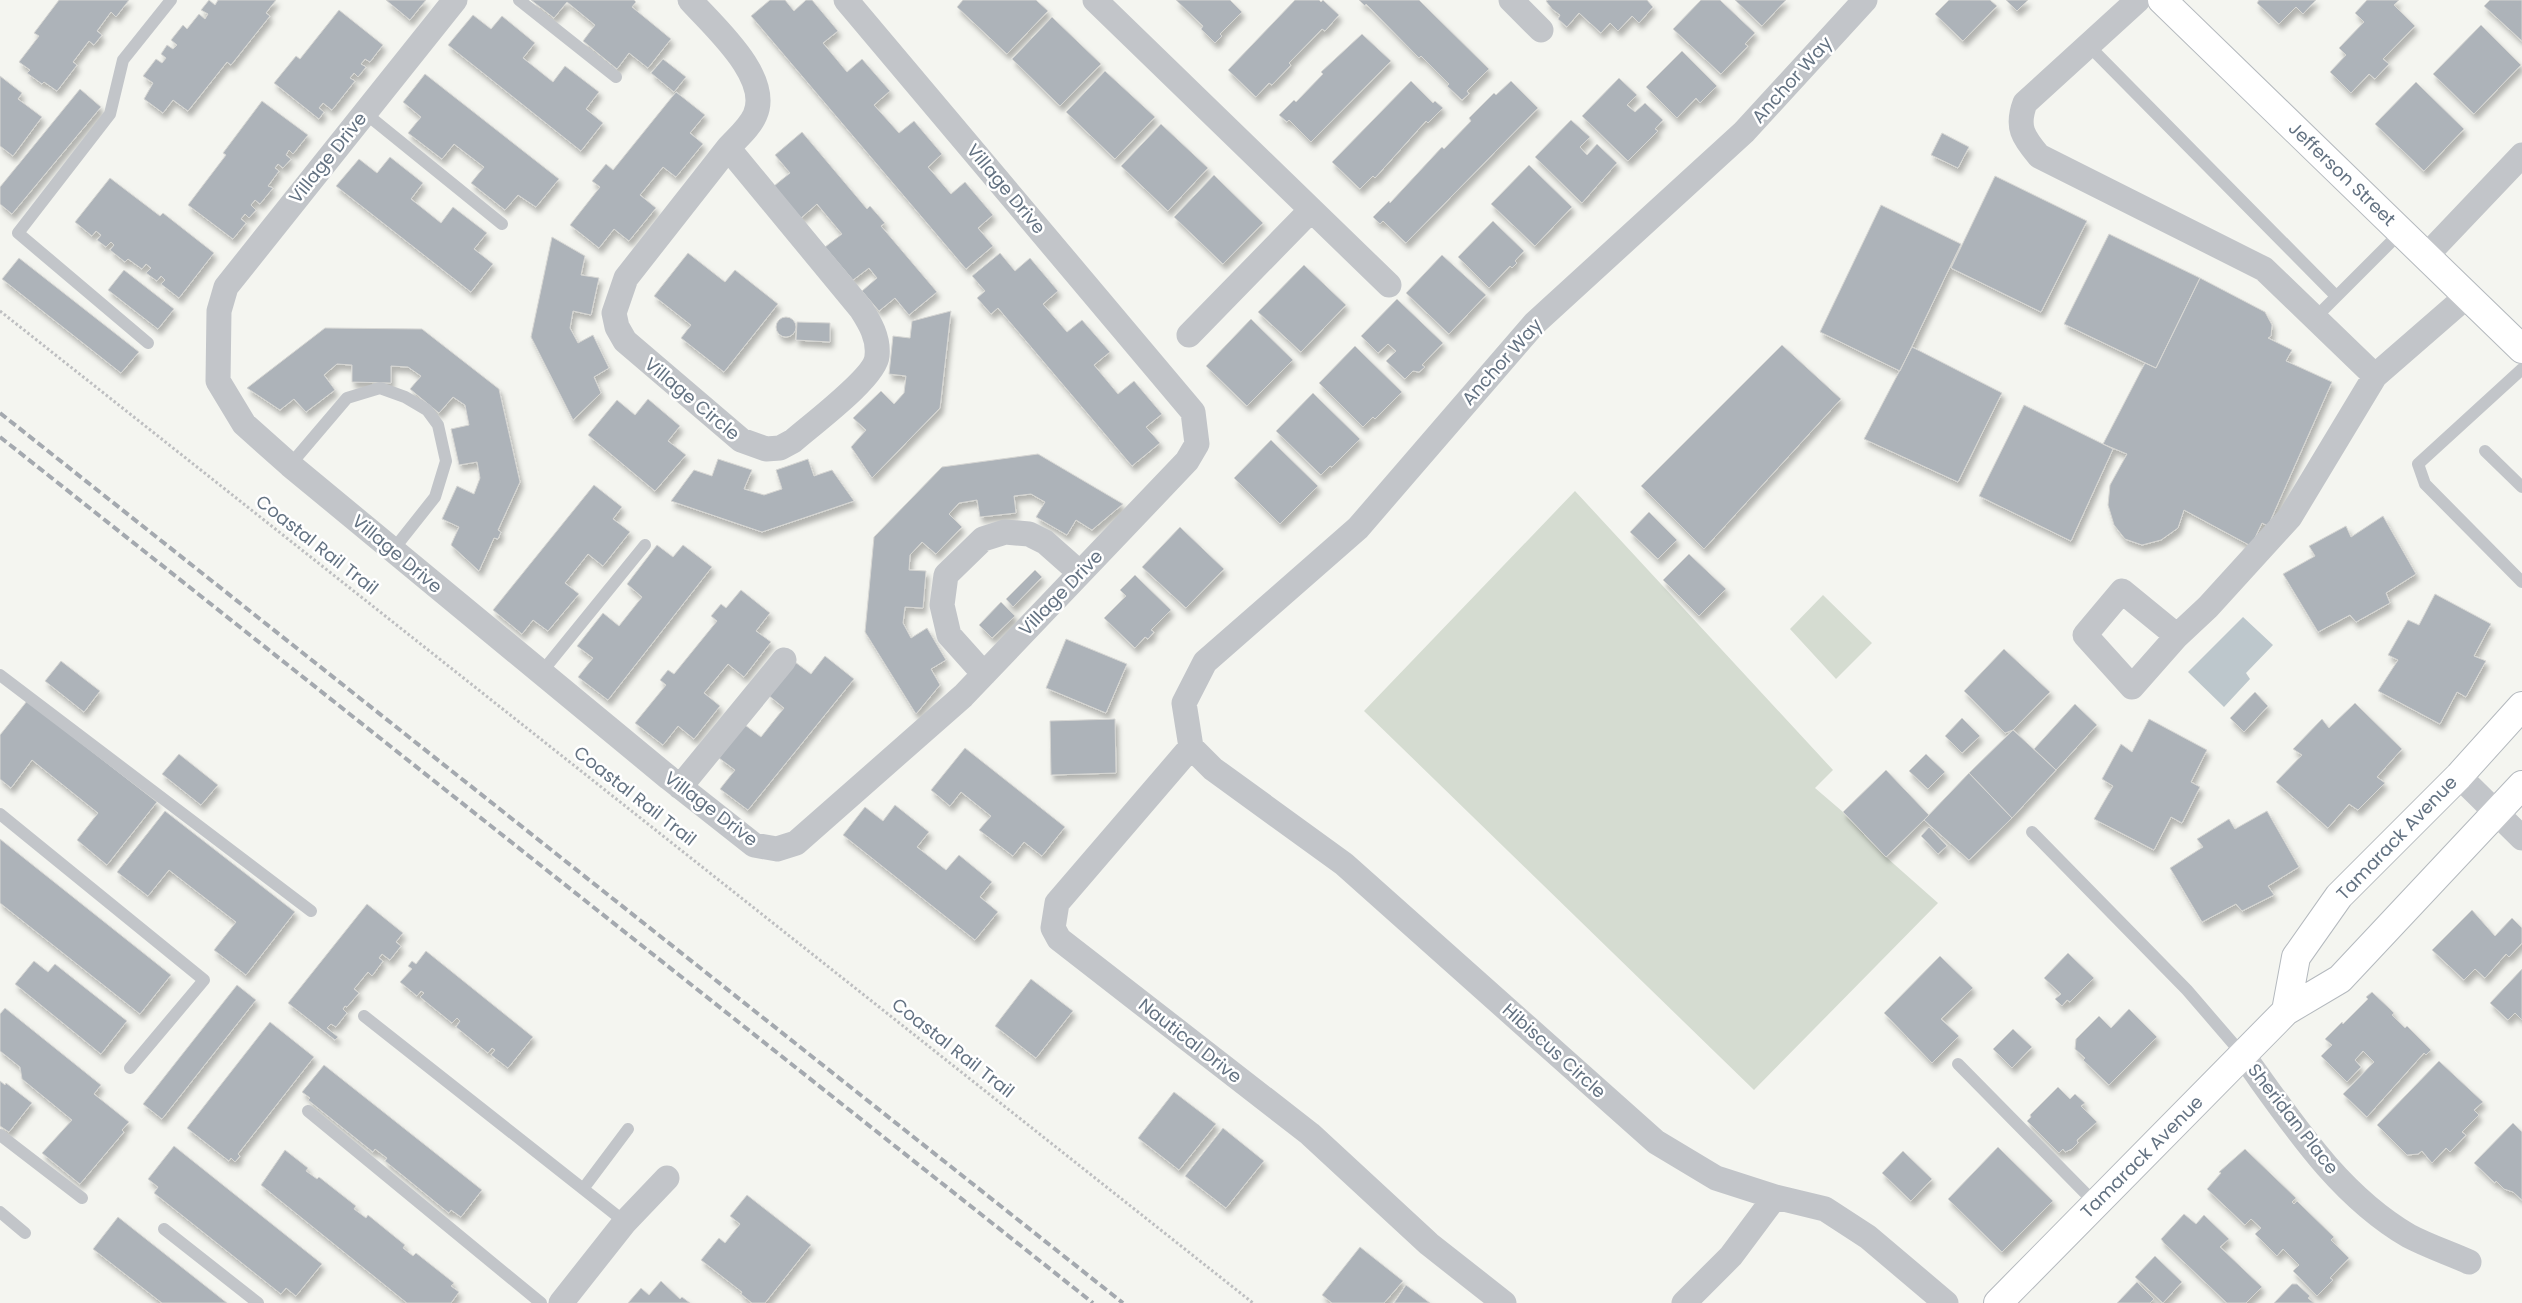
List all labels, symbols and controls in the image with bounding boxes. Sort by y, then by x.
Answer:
street label: Anchor Way [1746,31,1837,129]
street label: Village Drive [283,107,372,209]
street label: Jefferson Street [2283,116,2402,231]
street label: Village Drive [961,138,1052,239]
street label: Anchor Way [1456,313,1547,411]
street label: Village Circle [639,351,745,446]
street label: Coastal Rail Trail [251,489,384,600]
street label: Village Drive [347,508,448,599]
street label: Village Drive [1013,544,1108,641]
street label: Coastal Rail Trail [569,740,702,851]
street label: Village Drive [659,765,763,852]
street label: Tamarack Avenue [2331,770,2463,905]
street label: Coastal Rail Trail [887,992,1020,1103]
street label: Nautical Drive [1133,992,1247,1089]
street label: Hibiscus Circle [1497,997,1611,1104]
street label: Sheridan Place [2242,1058,2345,1179]
street label: Tamarack Avenue [2075,1090,2209,1224]

